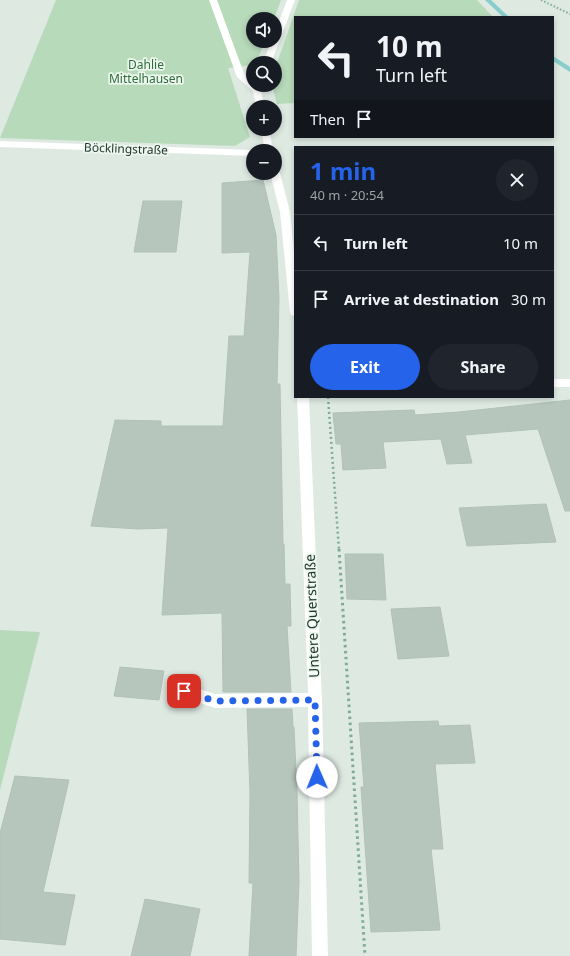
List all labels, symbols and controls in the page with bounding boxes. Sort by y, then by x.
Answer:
map controls [246,12,282,180]
button: sound [246,12,282,48]
text: 10 m [376,27,443,65]
icon: left [310,32,362,84]
park label: Dahlie Mittelhausen [109,56,183,87]
button: search [246,56,282,92]
text: Turn left [376,63,447,87]
button: + [246,100,282,136]
icon: arrive [353,108,375,130]
text: Then [310,109,345,129]
street label: Böcklingstraße [84,139,169,158]
button: − [246,144,282,180]
text: 1 min [310,154,376,187]
button: close [496,159,538,201]
text: 40 m · 20:54 [310,186,384,204]
icon: left [310,232,332,254]
text: Turn left [344,233,408,253]
text: 10 m [503,233,538,253]
icon: arrive [310,288,332,310]
text: Arrive at destination [344,289,499,309]
text: 30 m [511,289,546,309]
button: Exit [310,344,420,390]
button: Share [428,344,538,390]
street label: Untere Querstraße [300,554,323,678]
pin [167,674,201,708]
icon: arrive [173,680,195,702]
position arrow [296,756,338,798]

